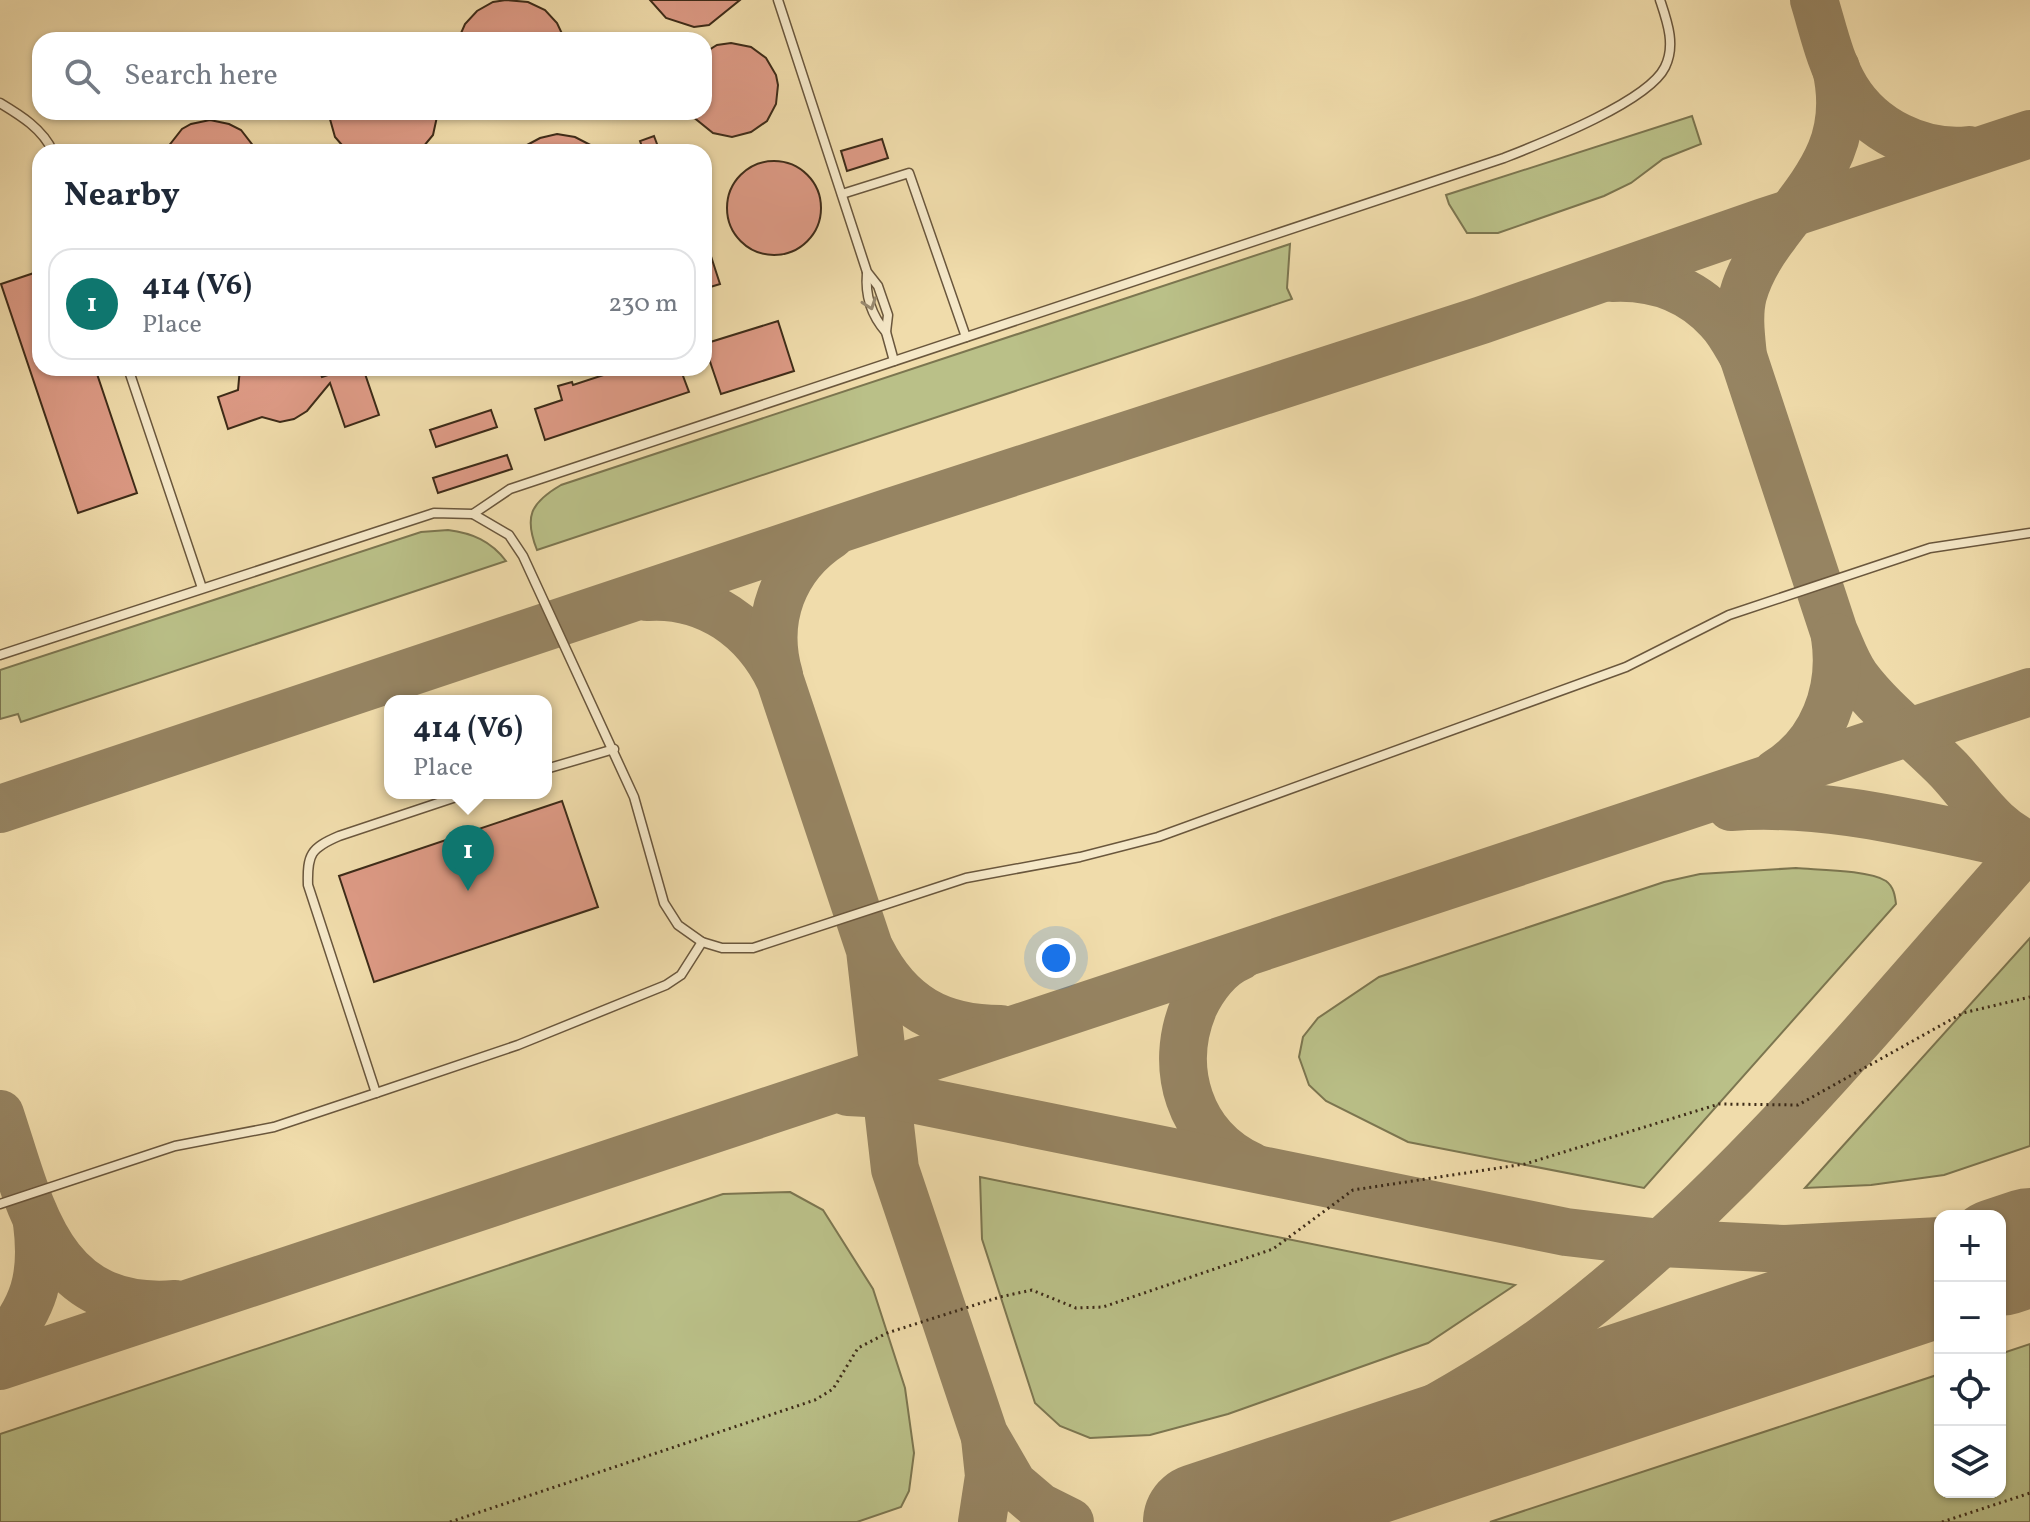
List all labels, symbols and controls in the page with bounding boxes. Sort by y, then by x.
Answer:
search box [32,32,712,120]
icon: search [60,54,104,98]
text: Search here [124,55,278,97]
text: Nearby [64,173,180,220]
text: 414 (V6) [142,265,252,307]
text: 1 [87,286,97,322]
text: 230 m [608,286,678,322]
one-way arrow [861,296,877,310]
text: Place [142,307,202,343]
popup [384,695,552,799]
text: 414 (V6) [413,708,523,750]
text: Place [413,750,473,786]
pin: 1 [442,825,494,891]
your location [1036,938,1076,978]
map controls [1934,1210,2006,1498]
button: + [1934,1210,2006,1282]
button: − [1934,1282,2006,1354]
button: locate [1934,1354,2006,1426]
button: layers [1934,1426,2006,1498]

